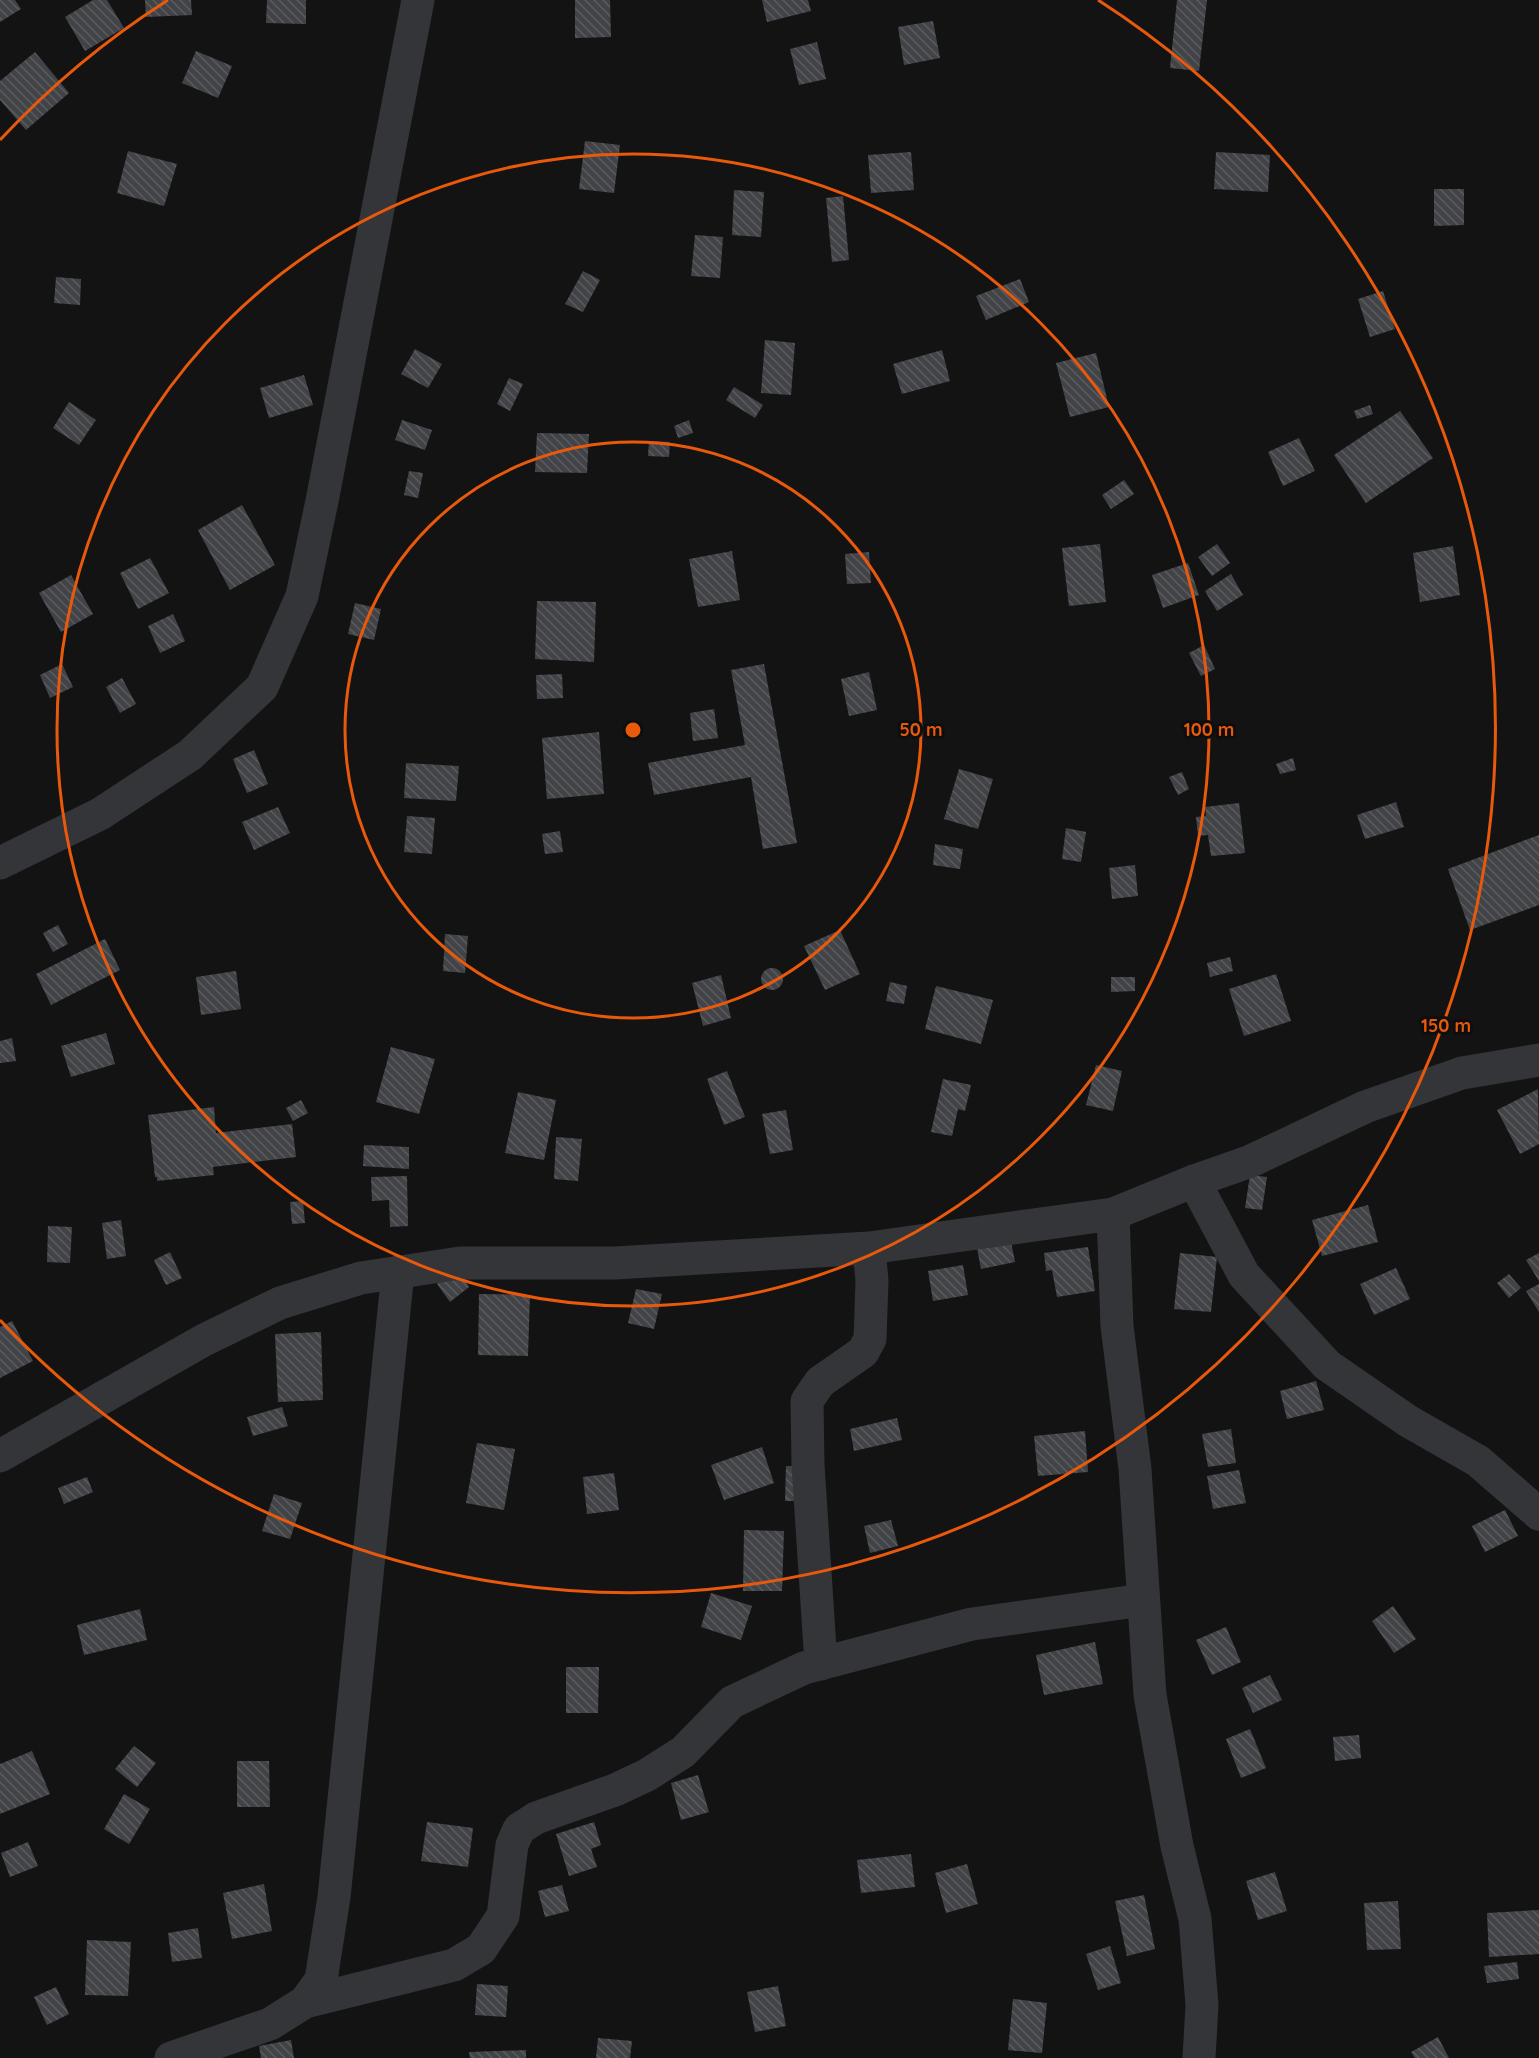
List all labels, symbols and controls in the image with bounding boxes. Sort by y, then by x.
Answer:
text: 50 m [899,718,943,741]
text: 100 m [1184,718,1234,741]
centre of rings [623,720,643,740]
text: 150 m [1421,1014,1471,1037]

